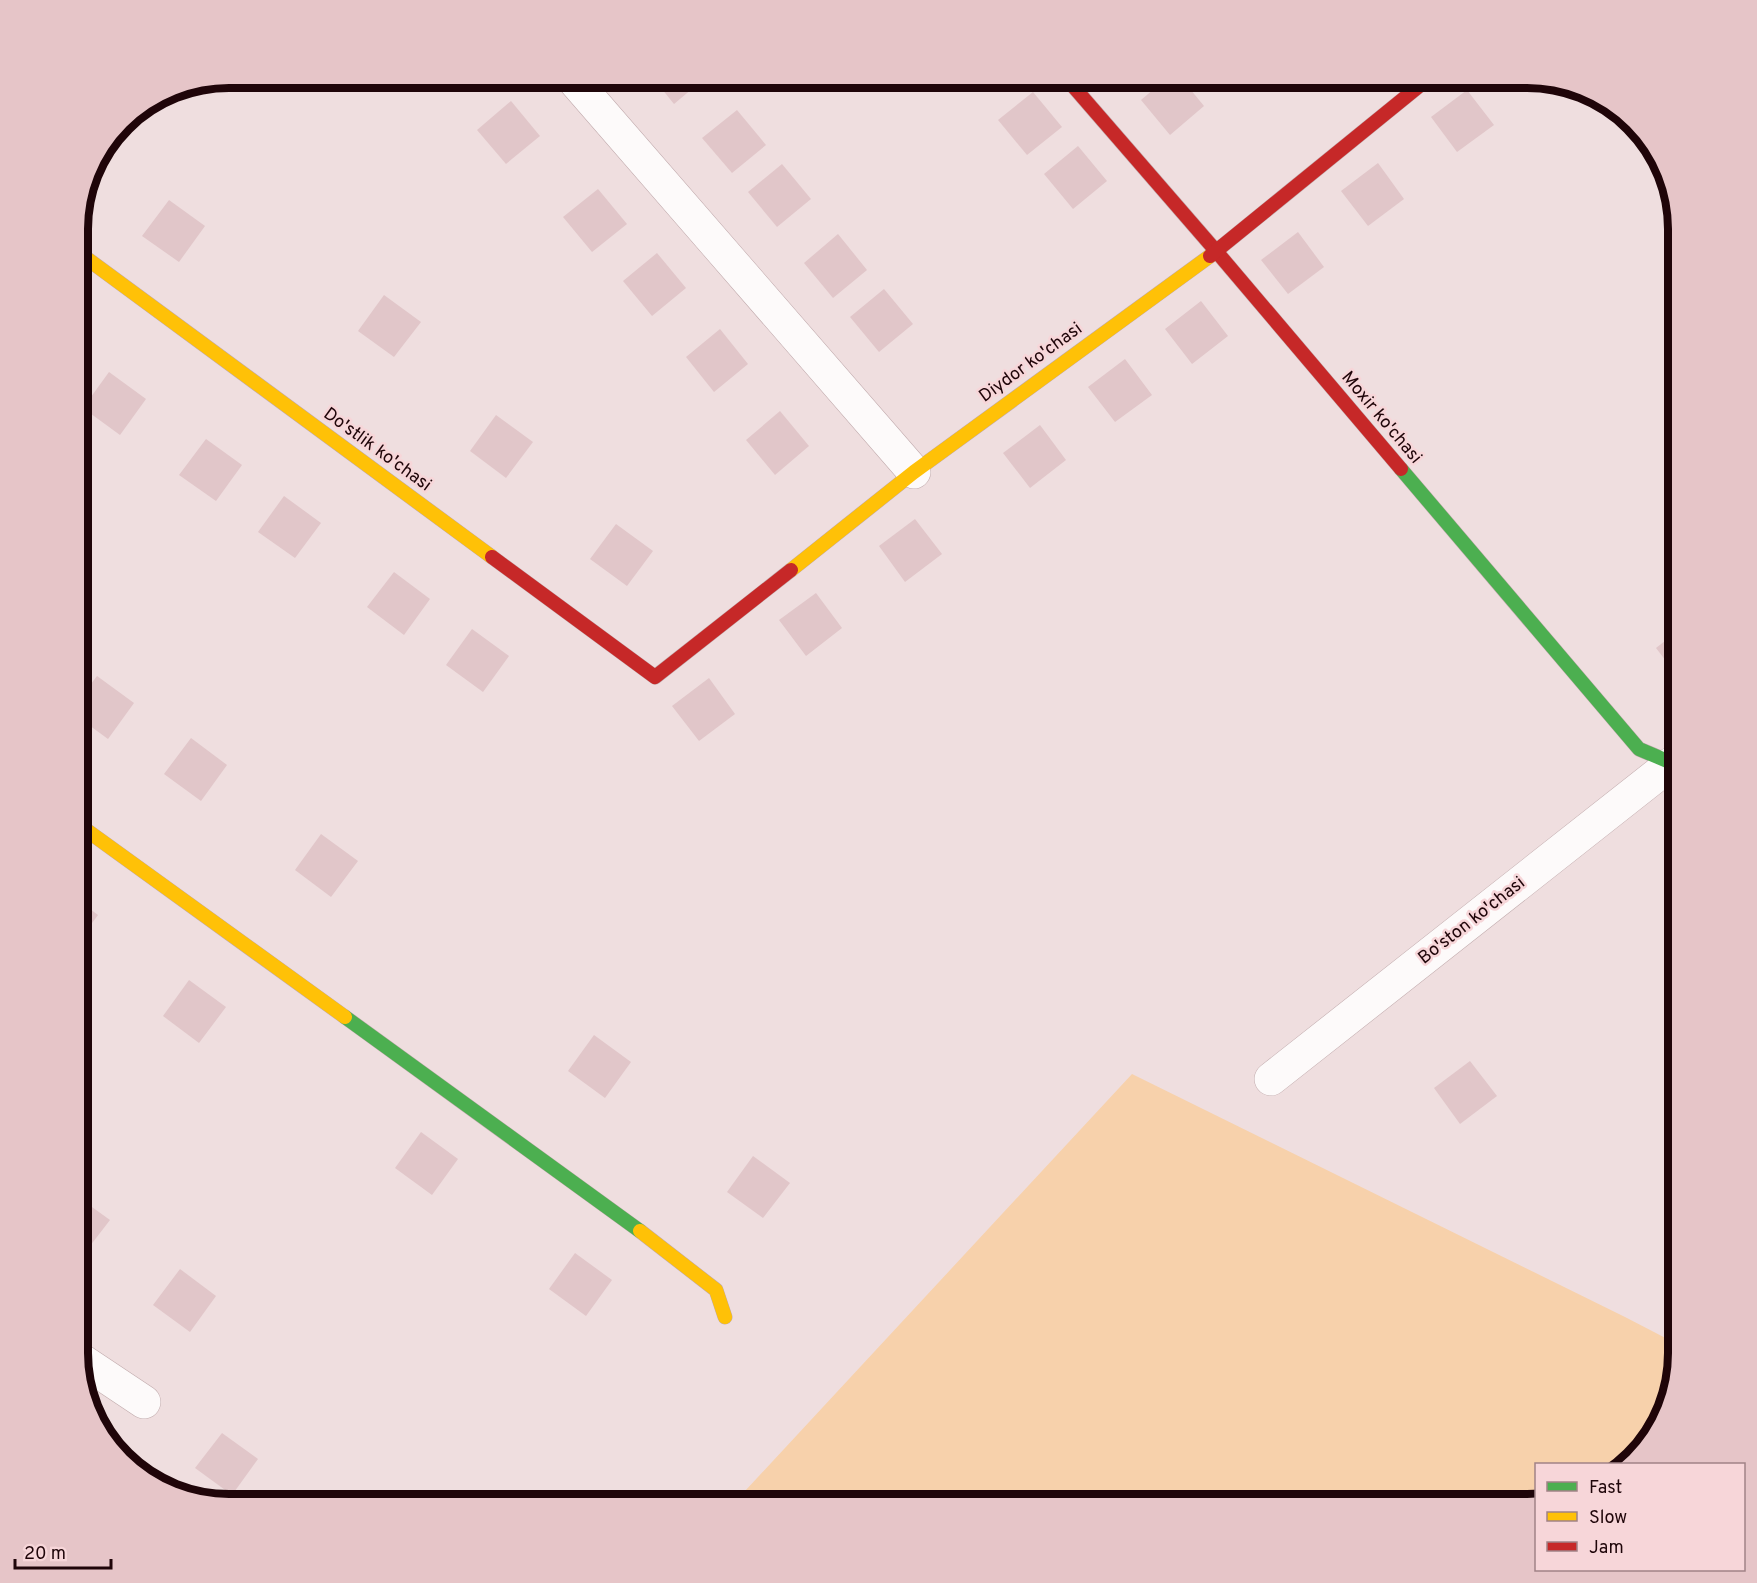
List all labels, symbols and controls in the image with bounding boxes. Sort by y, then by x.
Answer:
street label: Diydor ko'chasi [975,318,1087,408]
street label: Moxir ko'chasi [1336,367,1426,469]
street label: Do'stlik ko'chasi [318,403,436,497]
street label: Bo'ston ko'chasi [1414,872,1530,970]
legend [1535,1463,1745,1571]
text: Fast [1589,1477,1622,1500]
text: Slow [1589,1507,1627,1530]
scale bar [15,1532,111,1570]
text: Jam [1589,1537,1624,1560]
text: 20 m [24,1543,66,1566]

